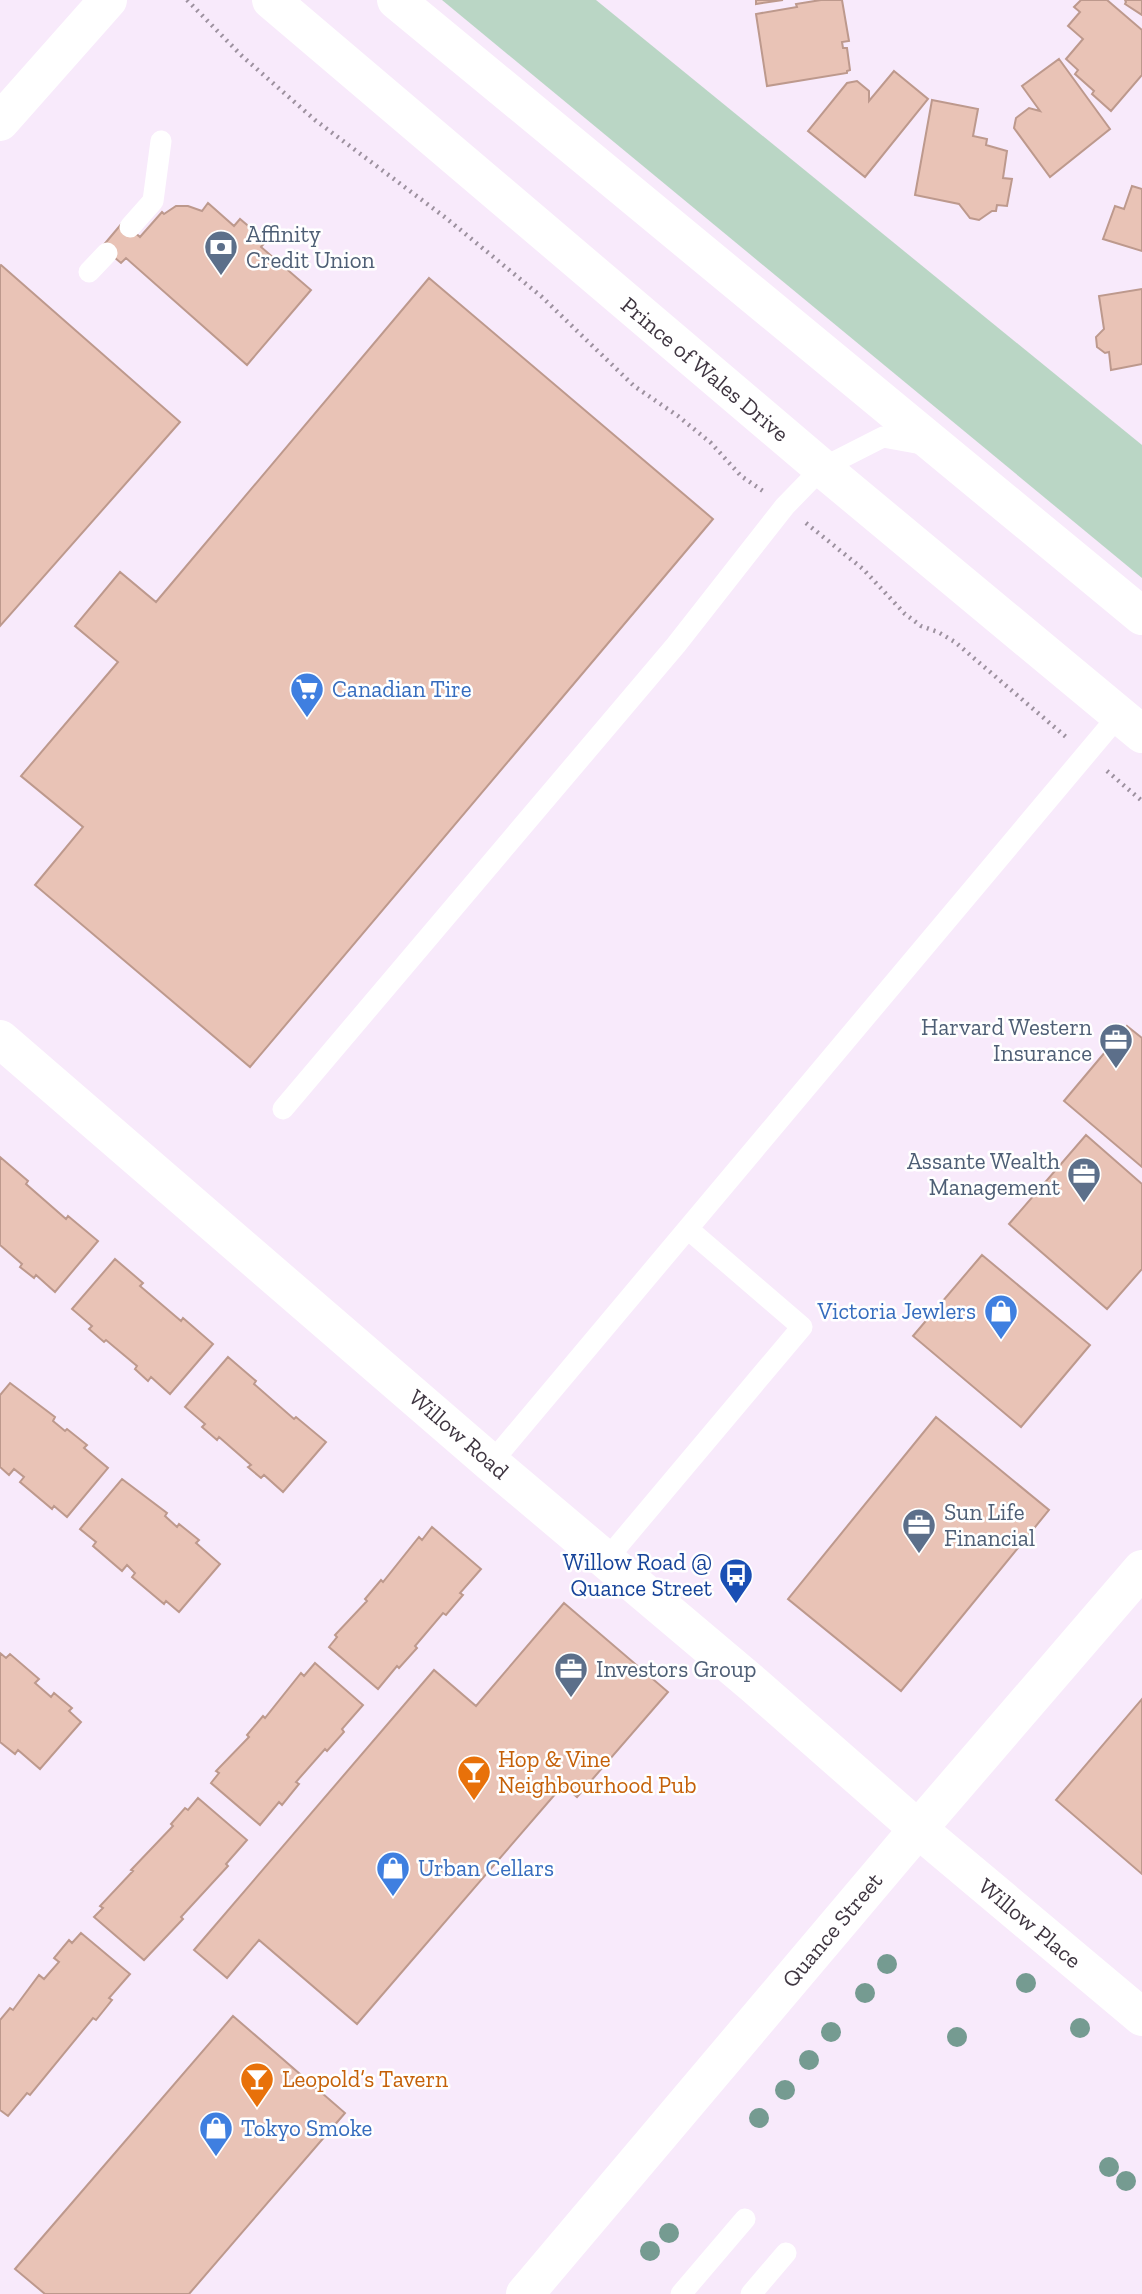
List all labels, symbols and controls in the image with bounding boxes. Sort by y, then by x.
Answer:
place label: Affinity Credit Union [246,220,375,274]
bank icon: Affinity Credit Union [202,228,240,277]
street label: Prince of Wales Drive [615,291,795,447]
supermarket icon: Canadian Tire [288,670,326,719]
place label: Canadian Tire [332,675,472,703]
place label: Harvard Western Insurance [921,1013,1092,1067]
office icon: Harvard Western Insurance [1097,1021,1135,1070]
place label: Assante Wealth Management [907,1147,1060,1201]
office icon: Assante Wealth Management [1065,1155,1103,1204]
shop icon: Victoria Jewlers [982,1292,1020,1341]
place label: Victoria Jewlers [817,1297,976,1325]
street label: Willow Road [403,1383,515,1485]
place label: Sun Life Financial [944,1498,1035,1552]
office icon: Sun Life Financial [900,1506,938,1555]
place label: Willow Road @ Quance Street [563,1548,712,1602]
bus stop icon: Willow Road @ Quance Street [717,1556,755,1605]
office icon: Investors Group [552,1650,590,1699]
place label: Investors Group [596,1655,756,1683]
place label: Hop & Vine Neighbourhood Pub [498,1745,696,1799]
bar icon: Hop & Vine Neighbourhood Pub [455,1753,493,1802]
shop icon: Urban Cellars [374,1849,412,1898]
place label: Urban Cellars [418,1854,554,1882]
street label: Quance Street [776,1866,888,1993]
street label: Willow Place [973,1872,1087,1974]
bar icon: Leopold’s Tavern [238,2060,276,2109]
place label: Leopold’s Tavern [282,2065,448,2093]
shop icon: Tokyo Smoke [197,2109,235,2158]
place label: Tokyo Smoke [241,2114,372,2142]

